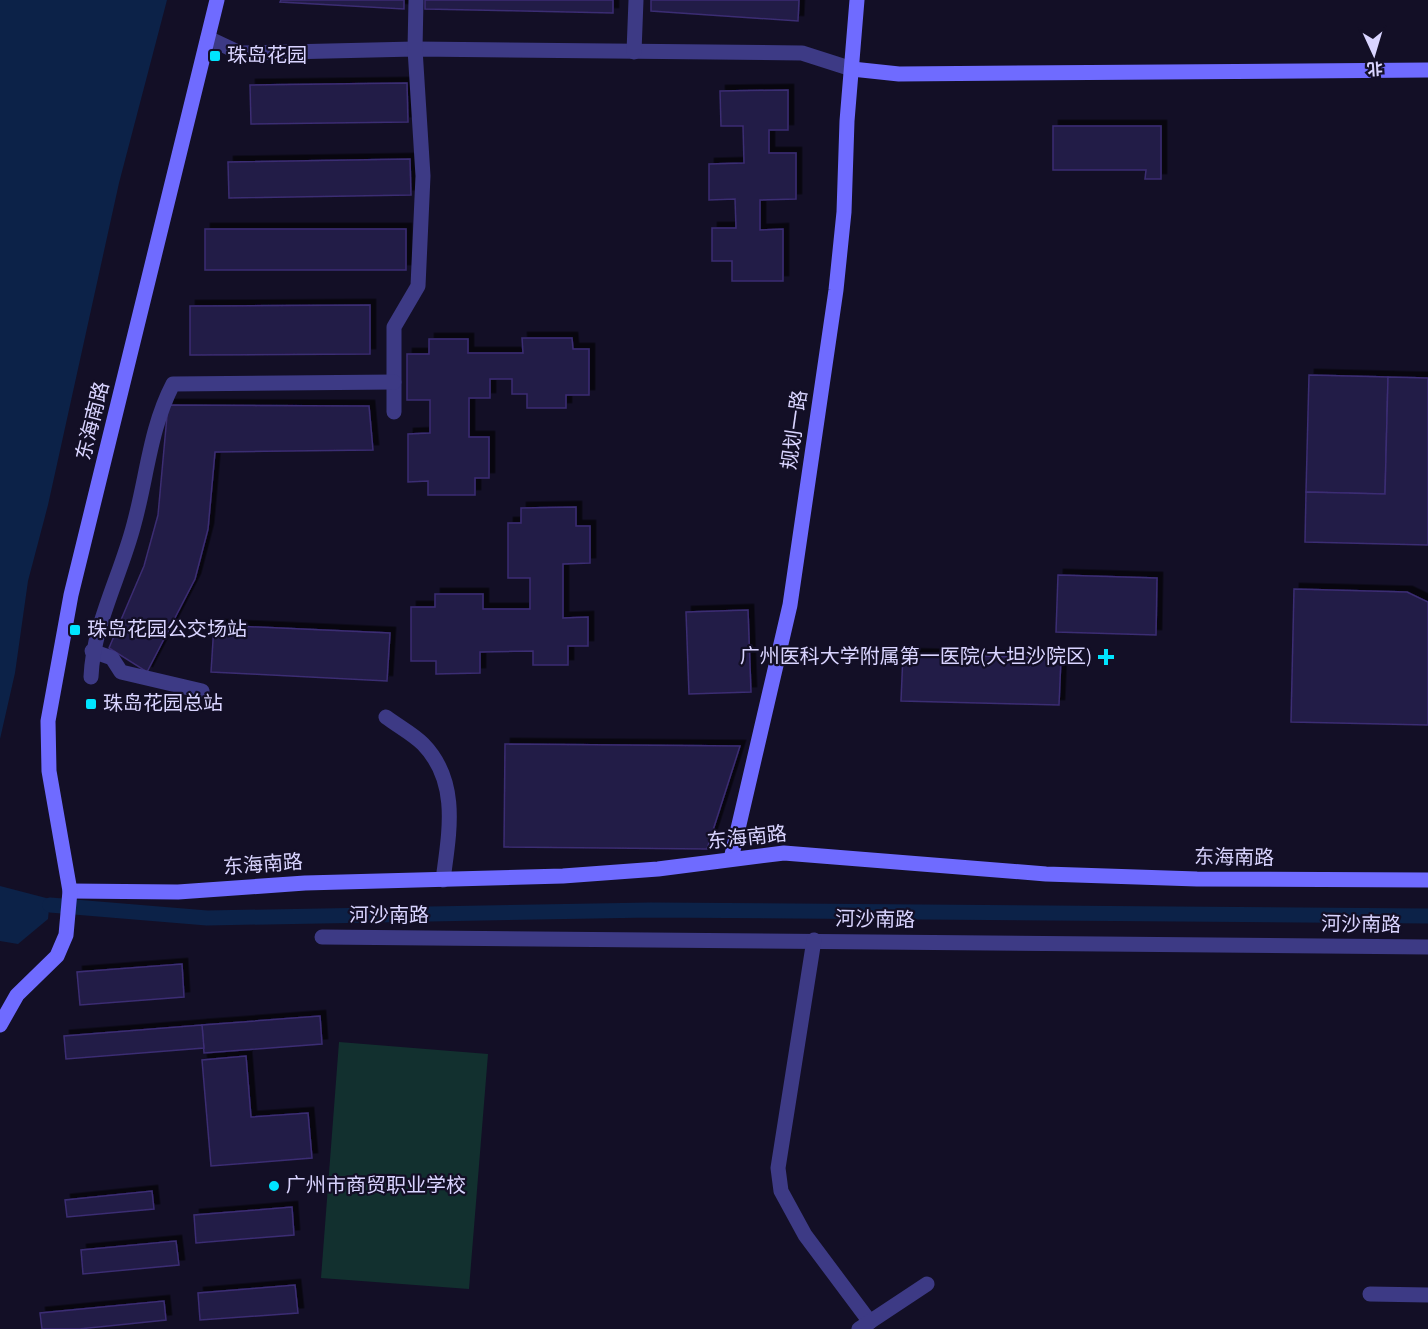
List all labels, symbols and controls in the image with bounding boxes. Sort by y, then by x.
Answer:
north arrow [1344,24,1404,84]
place label: 珠岛花园 [227,42,307,70]
marker: 珠岛花园 [208,49,222,63]
text: 北 [1366,56,1384,79]
street label: 东海南路 [70,379,116,463]
street label: 规划一路 [776,388,814,472]
place label: 珠岛花园公交场站 [87,616,247,644]
marker: 珠岛花园公交场站 [68,623,82,637]
place label: 广州医科大学附属第一医院(大坦沙院区) [740,643,1092,671]
marker: 广州医科大学附属第一医院(大坦沙院区) [1097,648,1115,666]
place label: 珠岛花园总站 [103,690,223,718]
marker: 珠岛花园总站 [84,697,98,711]
street label: 东海南路 [706,820,788,856]
street label: 东海南路 [1194,843,1274,873]
street label: 东海南路 [222,848,304,882]
street label: 河沙南路 [349,902,429,930]
street label: 河沙南路 [835,905,915,935]
street label: 河沙南路 [1321,910,1401,940]
place label: 广州市商贸职业学校 [286,1172,466,1200]
marker: 广州市商贸职业学校 [267,1179,281,1193]

